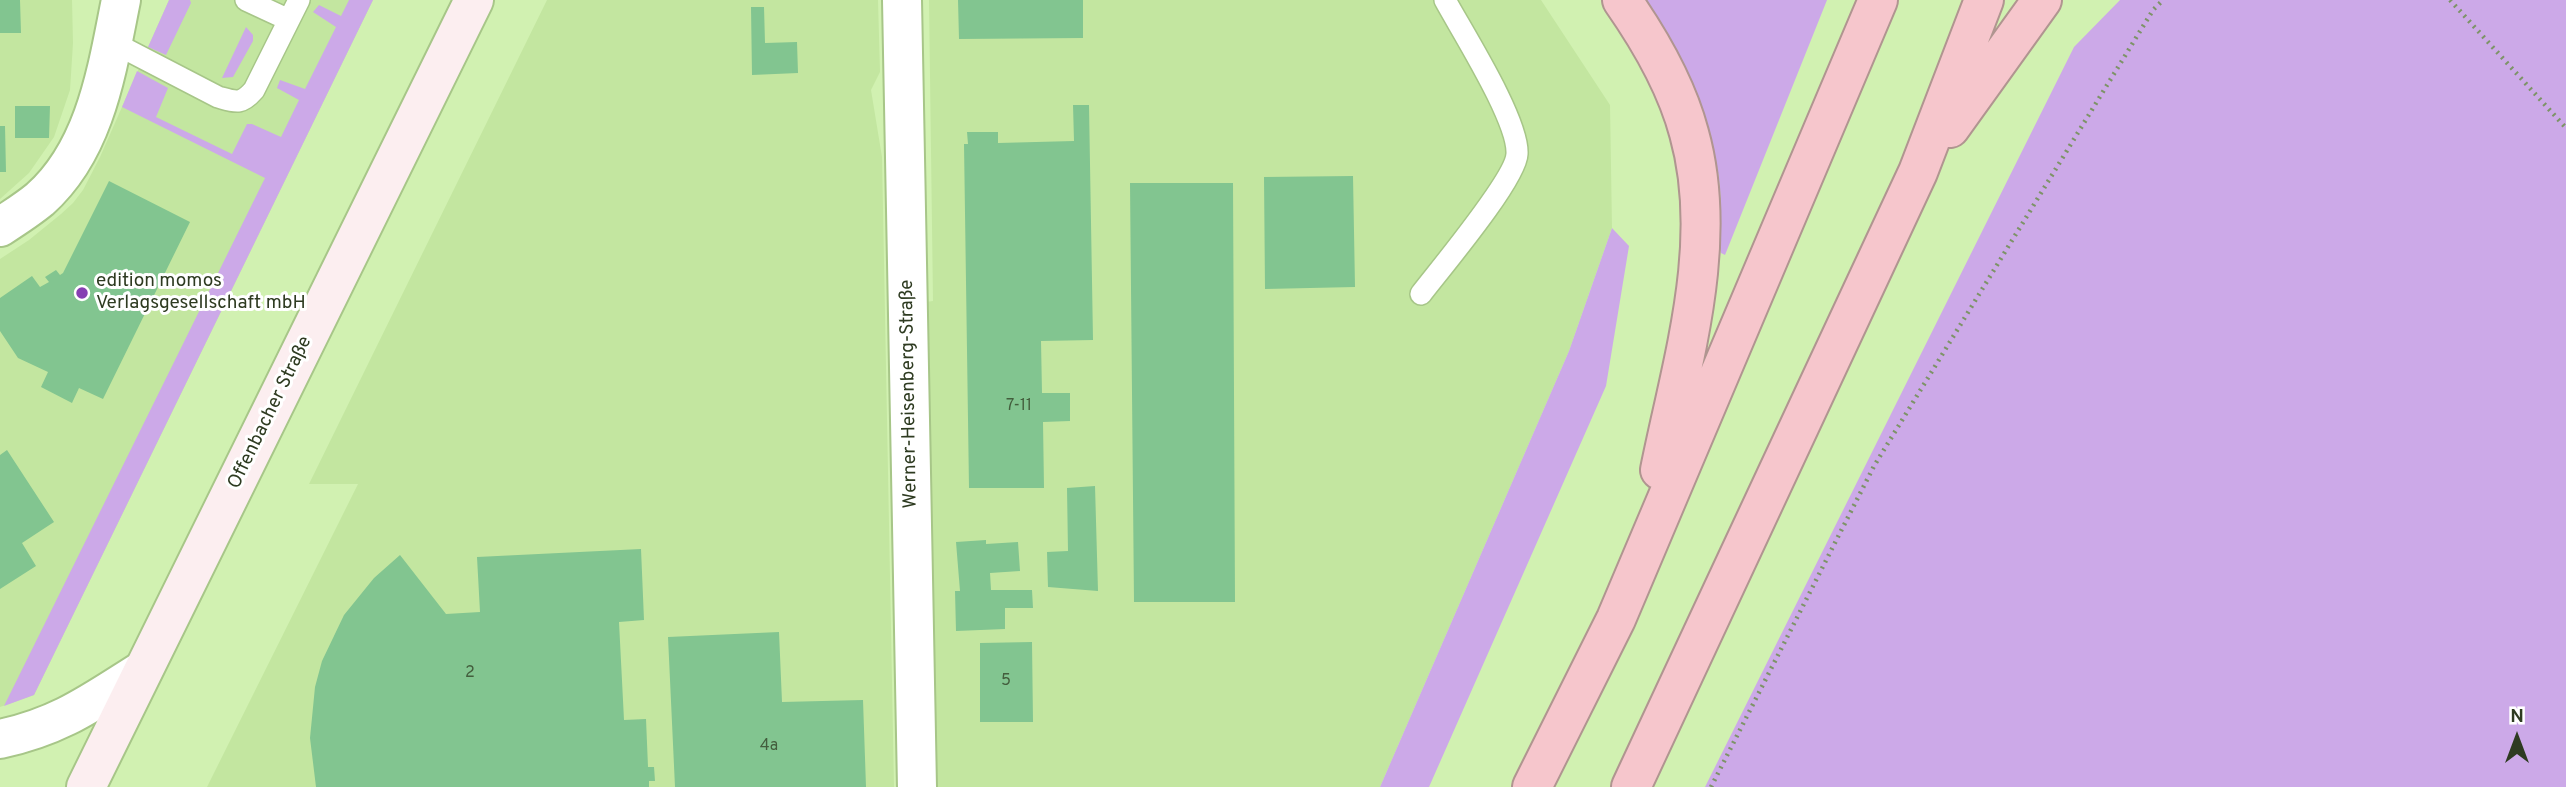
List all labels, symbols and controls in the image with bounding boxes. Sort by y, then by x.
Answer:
place label: edition momos Verlagsgesellschaft mbH [96,271,306,315]
street label: Werner-Heisenberg-Straße [897,279,923,509]
marker: edition momos Verlagsgesellschaft mbH [74,285,90,301]
street label: Offenbacher Straße [224,333,318,493]
house number: 7-11 [1006,397,1032,417]
house number: 2 [465,664,475,684]
house number: 5 [1001,672,1011,692]
north arrow [2482,703,2552,773]
text: N [2510,705,2524,729]
house number: 4a [760,737,778,757]

